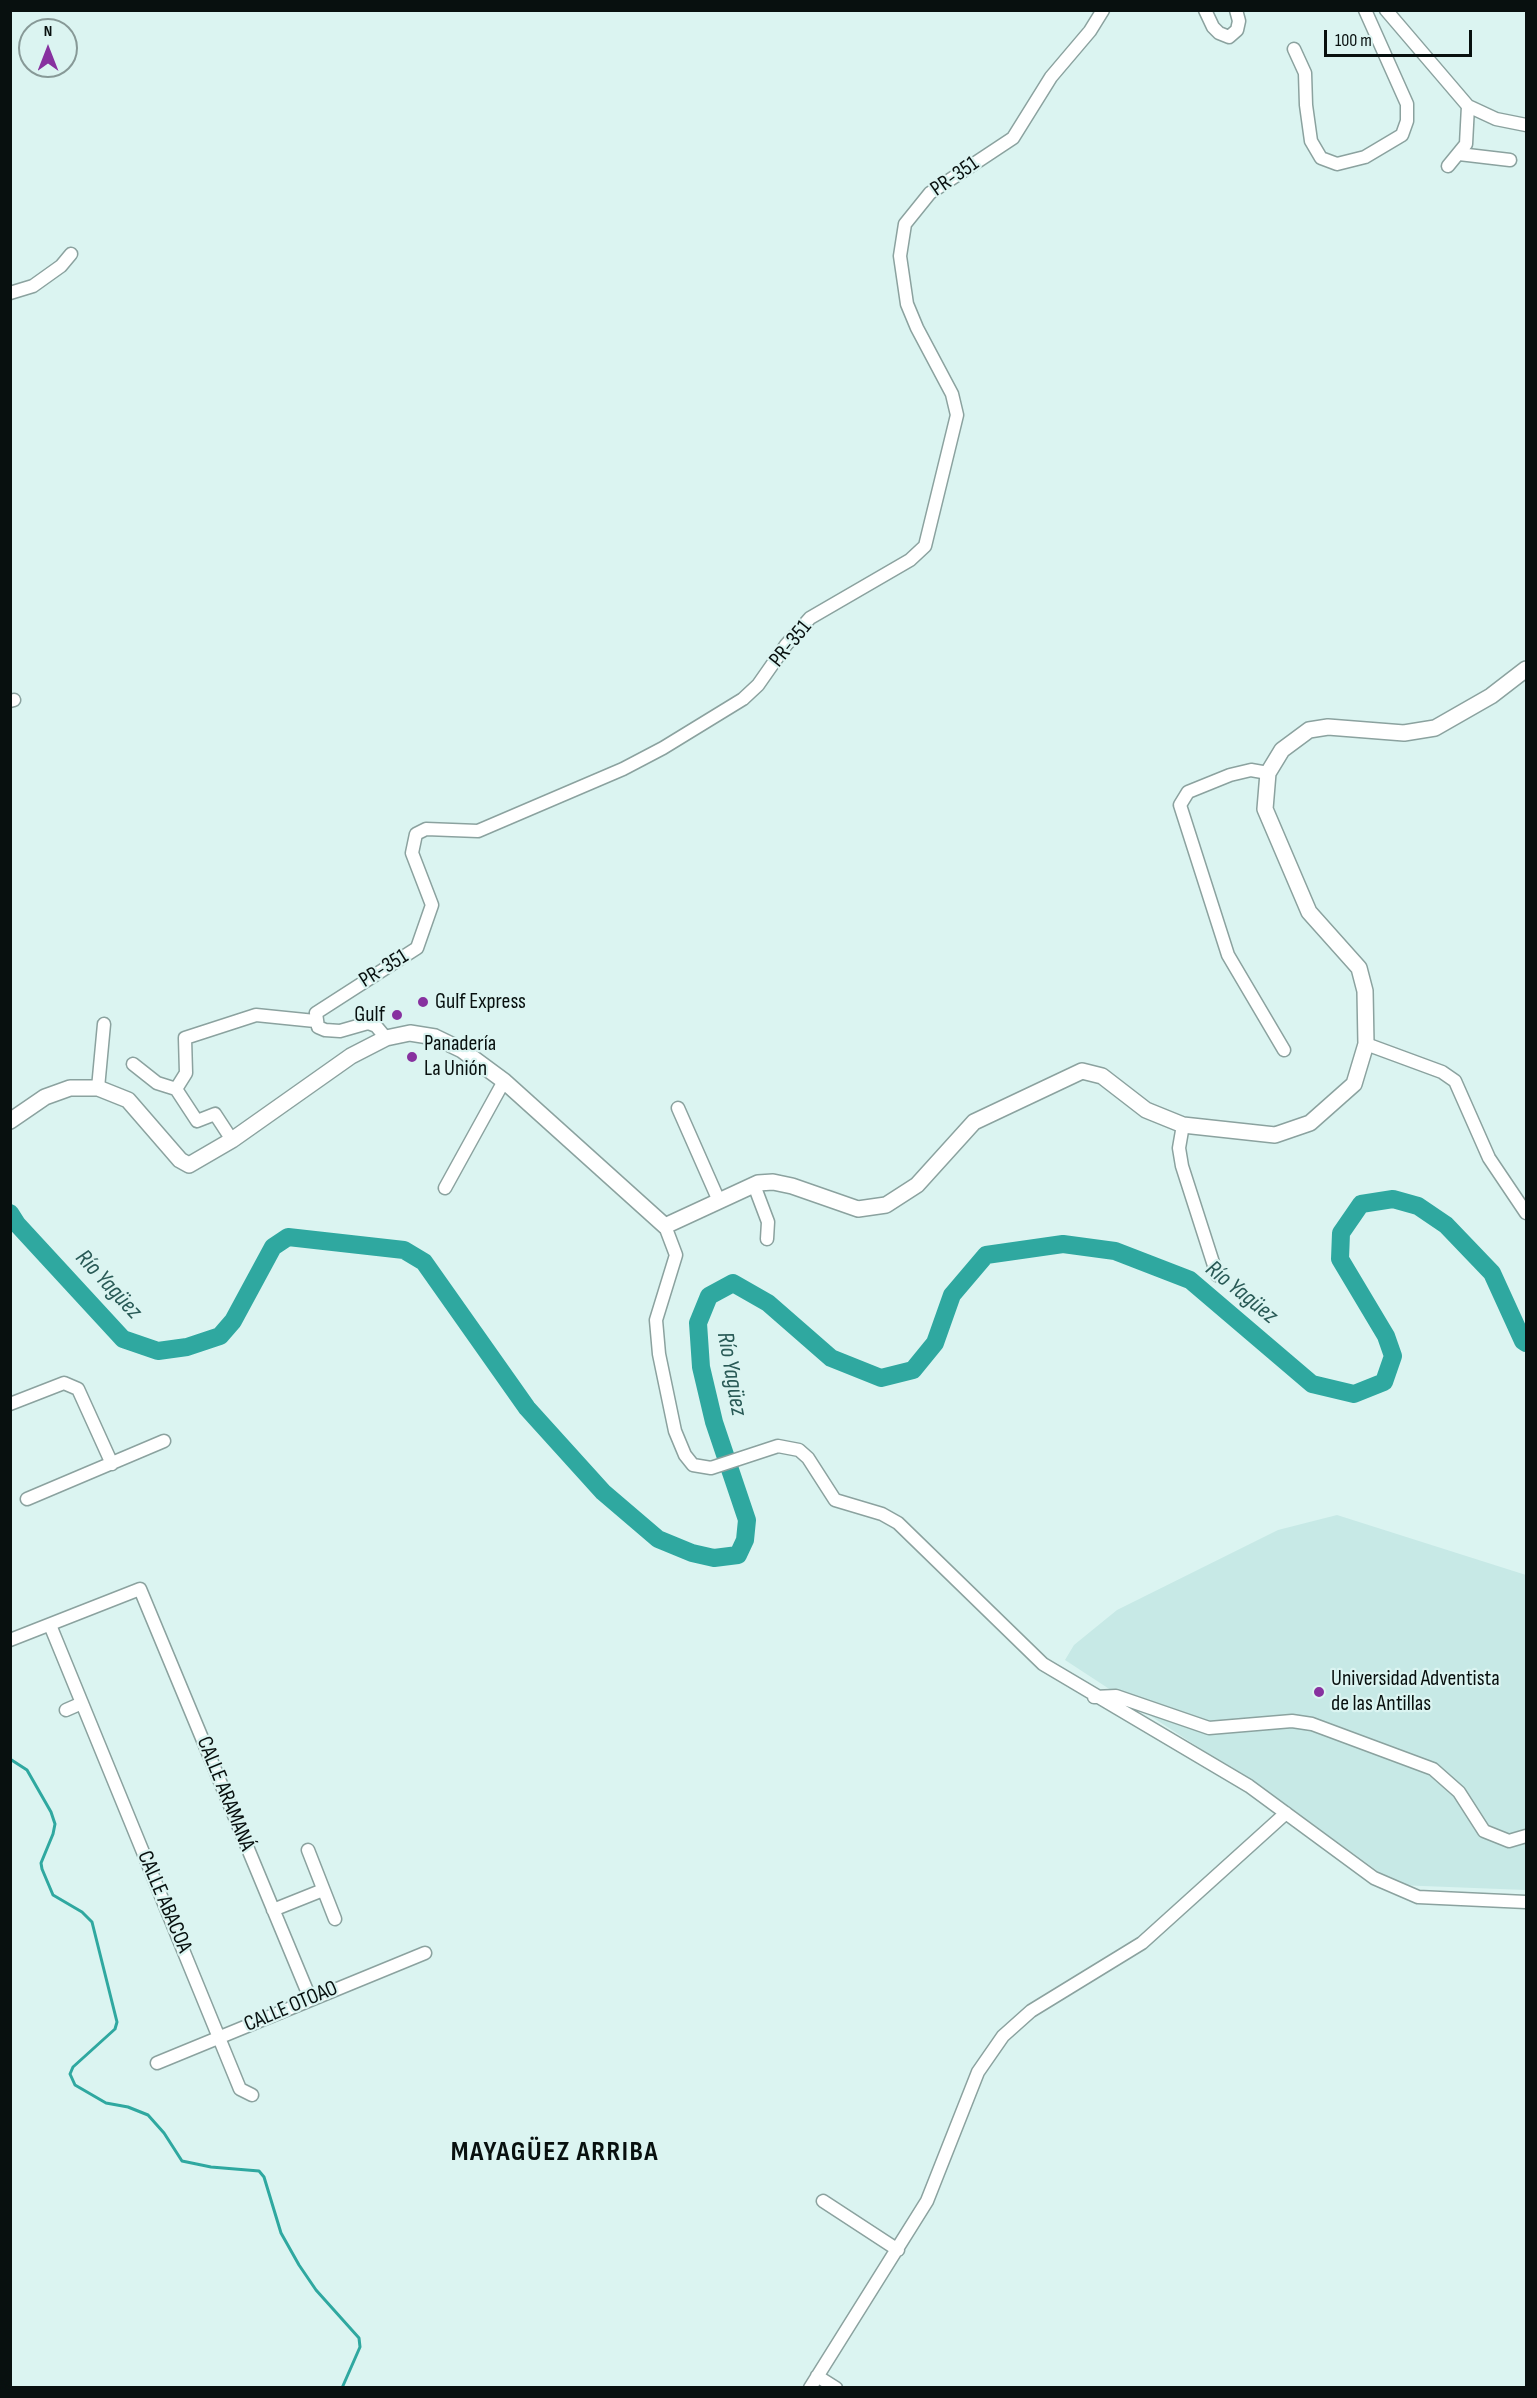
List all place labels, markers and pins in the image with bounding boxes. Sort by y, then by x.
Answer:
place label: Gulf Express [435,989,526,1015]
marker: Gulf Express [416,995,430,1009]
place label: Gulf [354,1002,385,1028]
marker: Gulf [390,1008,404,1022]
place label: Panadería La Unión [424,1031,496,1082]
marker: Panadería La Unión [405,1050,419,1064]
place label: Universidad Adventista de las Antillas [1331,1666,1500,1718]
marker: Universidad Adventista de las Antillas [1312,1685,1326,1699]

